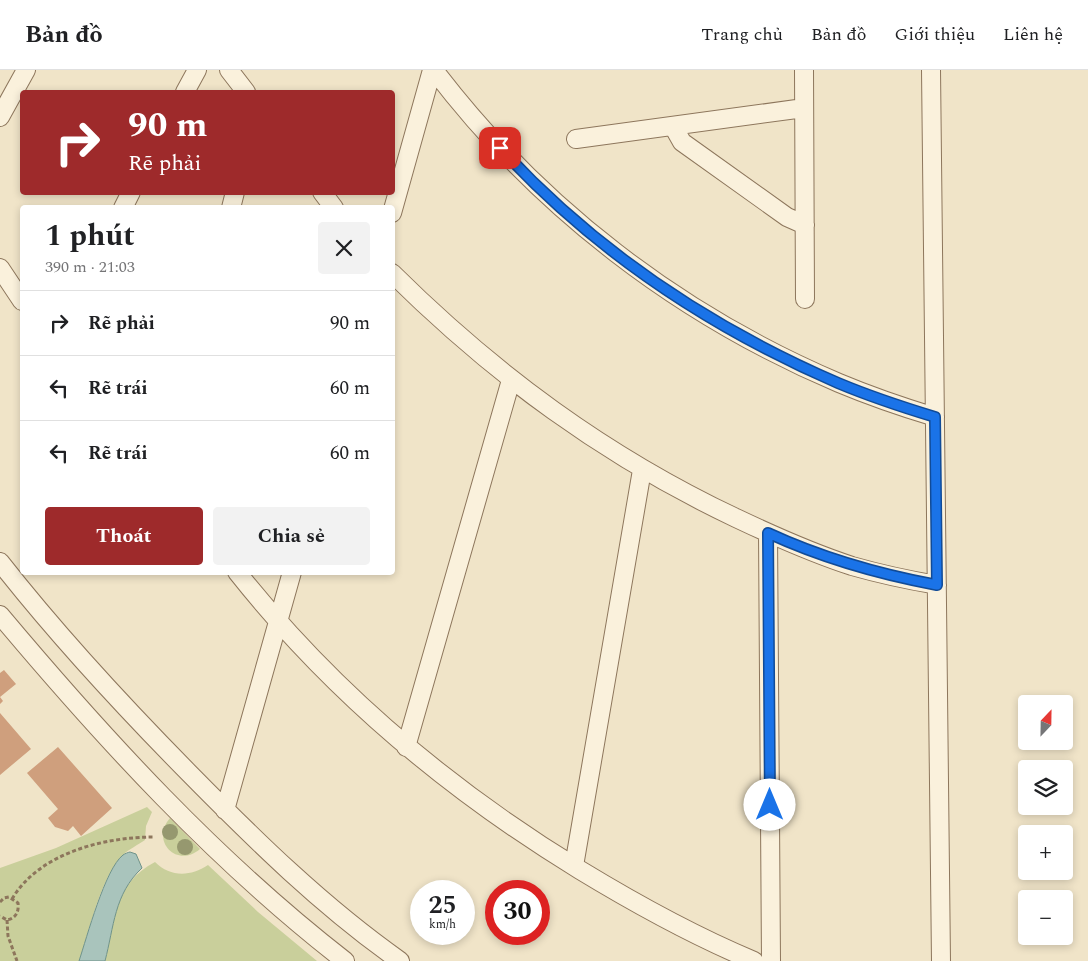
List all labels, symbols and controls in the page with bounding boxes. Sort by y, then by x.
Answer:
text: Bản đồ [25,17,103,53]
text: Trang chủ [701,21,783,48]
text: Bản đồ [811,21,867,48]
text: Giới thiệu [895,21,975,48]
text: Liên hệ [1003,21,1063,48]
text: 90 m [128,99,208,152]
icon: right [45,110,110,175]
pin [479,127,521,169]
icon: arrive [486,134,514,162]
text: Rẽ phải [128,147,202,180]
text: 1 phút [45,213,135,259]
button: close [318,222,370,274]
text: 390 m · 21:03 [45,255,135,279]
icon: right [45,309,73,337]
text: Rẽ phải [88,309,155,338]
text: 90 m [330,309,370,338]
icon: left [45,374,73,402]
text: Rẽ trái [88,374,148,403]
text: 60 m [330,374,370,403]
icon: left [45,439,73,467]
text: Rẽ trái [88,439,148,468]
text: 60 m [330,439,370,468]
button: Thoát [45,507,203,565]
button: Chia sẻ [213,507,370,565]
north arrow [1018,695,1072,750]
map controls [1018,695,1073,945]
button: layers [1018,760,1073,815]
position arrow [743,778,795,830]
button: + [1018,825,1073,880]
speed limit sign: 30 [485,880,550,945]
text: 25 [428,887,457,925]
button: − [1018,890,1073,945]
text: km/h [429,915,456,934]

